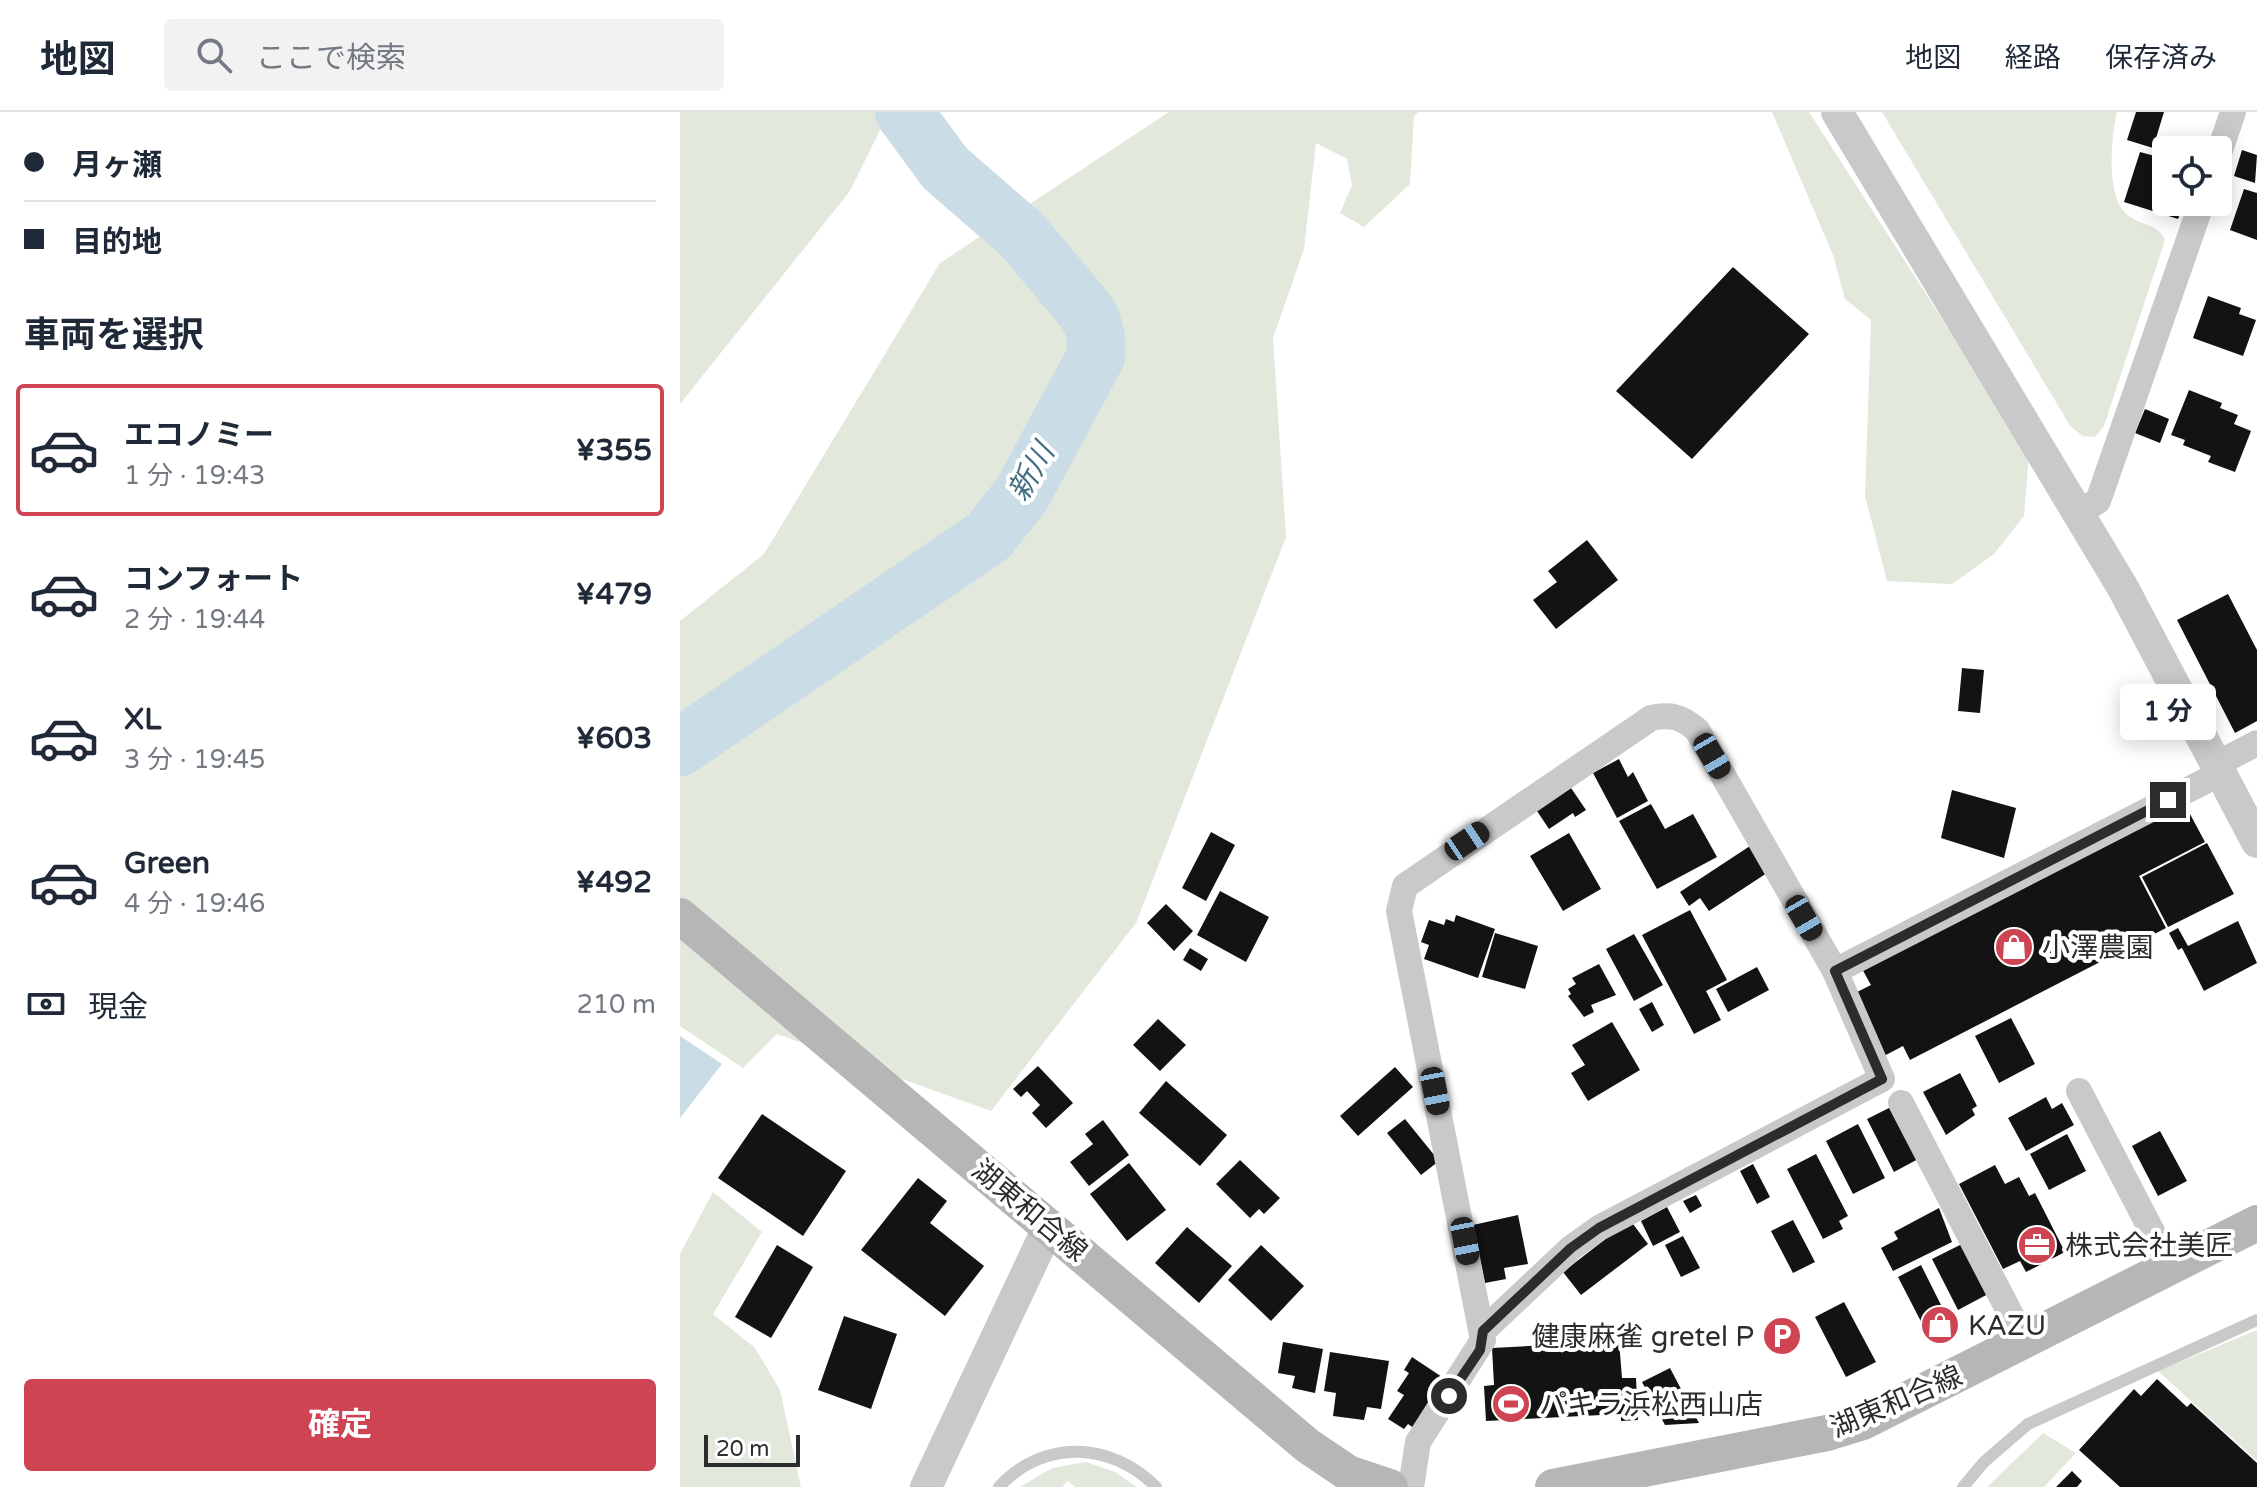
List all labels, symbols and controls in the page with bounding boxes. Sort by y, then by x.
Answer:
search box [164,19,724,91]
icon: search [192,33,236,77]
text: 地図 [40,37,116,83]
text: ここで検索 [256,40,406,77]
text: 地図 [1905,41,1961,75]
text: 経路 [2005,41,2061,75]
text: 保存済み [2105,41,2217,75]
map controls [2152,136,2232,216]
button: locate [2152,136,2232,216]
text: 月ヶ瀬 [72,147,162,184]
text: 目的地 [72,224,162,261]
text: 車両を選択 [24,314,204,357]
icon: car [28,414,100,486]
text: エコノミー [124,417,274,454]
text: ¥355 [576,432,652,469]
water label: 新川 [1000,434,1064,507]
text: 1 分 · 19:43 [124,460,265,491]
icon: car [28,558,100,630]
text: コンフォート [124,561,303,598]
text: ¥479 [576,576,652,613]
text: 2 分 · 19:44 [124,604,265,635]
callout: 1 分 [2120,684,2216,740]
text: 1 分 [2143,696,2193,727]
text: XL [124,701,161,738]
icon: car [28,702,100,774]
text: ¥603 [576,720,652,757]
car [1690,729,1734,783]
text: 3 分 · 19:45 [124,744,265,775]
route end [2150,782,2186,818]
car [1440,818,1494,864]
text: Green [124,845,210,882]
icon: car [28,846,100,918]
text: ¥492 [576,864,652,901]
text: 4 分 · 19:46 [124,888,265,919]
car [1782,891,1826,945]
shop icon: 小澤農園 [1993,926,2035,968]
place label: 小澤農園 [2042,931,2154,965]
icon: cash [24,982,68,1026]
text: 現金 [88,989,148,1026]
text: 210 m [576,989,656,1020]
car [1419,1065,1451,1117]
street label: 湖東和合線 [965,1153,1094,1269]
car [1449,1215,1481,1267]
office icon: 株式会社美匠 [2016,1224,2058,1266]
place label: 株式会社美匠 [2065,1229,2233,1263]
shop icon: KAZU [1919,1304,1961,1346]
place label: KAZU [1968,1309,2046,1343]
parking icon: 健康麻雀 gretel P [1761,1315,1803,1357]
place label: 健康麻雀 gretel P [1531,1320,1754,1354]
street label: 湖東和合線 [1825,1359,1967,1445]
route start [1431,1378,1467,1414]
button: 確定 [24,1379,656,1471]
sports icon: パキラ浜松西山店 [1490,1383,1532,1425]
place label: パキラ浜松西山店 [1539,1388,1763,1422]
scale bar [704,1431,800,1467]
text: 20 m [716,1436,770,1462]

